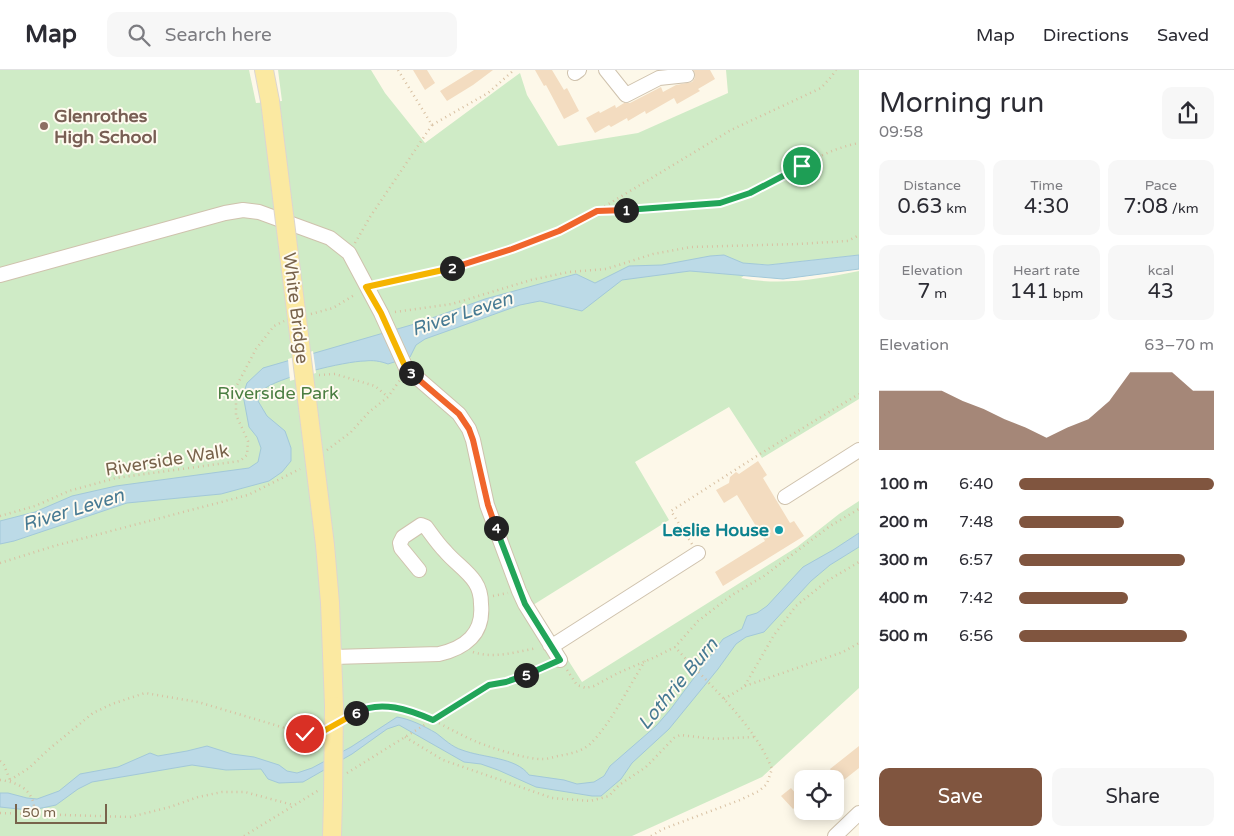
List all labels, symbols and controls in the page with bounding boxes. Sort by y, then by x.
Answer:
search box [107,12,457,57]
text: Map [25,20,77,49]
icon: search [125,21,153,49]
text: Search here [165,24,272,46]
text: Map [976,24,1015,46]
text: Directions [1043,24,1129,46]
text: Saved [1157,24,1209,46]
text: Morning run [879,86,1044,120]
button: share [1162,87,1214,139]
place label: Glenrothes High School [54,105,157,148]
marker: Glenrothes High School [38,120,50,132]
text: 09:58 [879,122,923,142]
pin [781,145,823,187]
icon: arrive [788,152,816,180]
text: Distance [903,177,961,194]
text: Time [1030,177,1063,194]
text: Pace [1145,177,1177,194]
text: 0.63 [898,194,943,219]
text: 4:30 [1024,194,1069,219]
text: 7:08 [1123,194,1168,219]
pin: 1 [614,198,638,222]
text: km [943,200,967,217]
text: /km [1168,200,1199,217]
text: 1 [622,202,631,219]
street label: White Bridge [278,251,314,365]
pin: 2 [440,256,464,280]
text: 2 [448,260,457,277]
text: Elevation [902,262,963,279]
text: Heart rate [1013,262,1080,279]
text: kcal [1148,262,1174,279]
text: 7 [917,279,931,304]
text: 141 [1010,279,1049,304]
text: 43 [1148,279,1174,304]
text: m [931,285,947,302]
text: bpm [1049,285,1083,302]
water label: River Leven [409,287,516,341]
text: Elevation [879,335,949,355]
text: 63–70 m [1144,335,1214,355]
pin: 3 [398,360,424,386]
text: 3 [407,365,416,382]
park label: Riverside Park [217,382,339,404]
street label: Riverside Walk [104,439,231,481]
text: 100 m [879,474,928,494]
text: 6:40 [959,474,993,494]
water label: River Leven [20,484,127,536]
text: 200 m [879,512,928,532]
text: 7:48 [959,512,993,532]
pin: 4 [484,516,508,540]
place label: Leslie House [662,519,769,541]
text: 4 [492,520,501,537]
marker: Leslie House [773,524,785,536]
text: 300 m [879,550,928,570]
text: 6:57 [959,550,993,570]
text: 400 m [879,588,928,608]
text: 7:42 [959,588,993,608]
text: 500 m [879,626,928,646]
text: 6:56 [959,626,993,646]
water label: Lothrie Burn [633,634,723,734]
pin: 5 [514,662,538,688]
text: 5 [522,667,531,684]
pin: 6 [344,700,368,726]
text: 6 [352,705,361,722]
pin [284,713,326,755]
icon: check [291,720,319,748]
button: Save [879,768,1042,826]
button: Share [1052,768,1214,826]
map controls [794,770,844,820]
button: locate [794,770,844,820]
scale bar [15,801,108,824]
text: 50 m [22,804,56,821]

